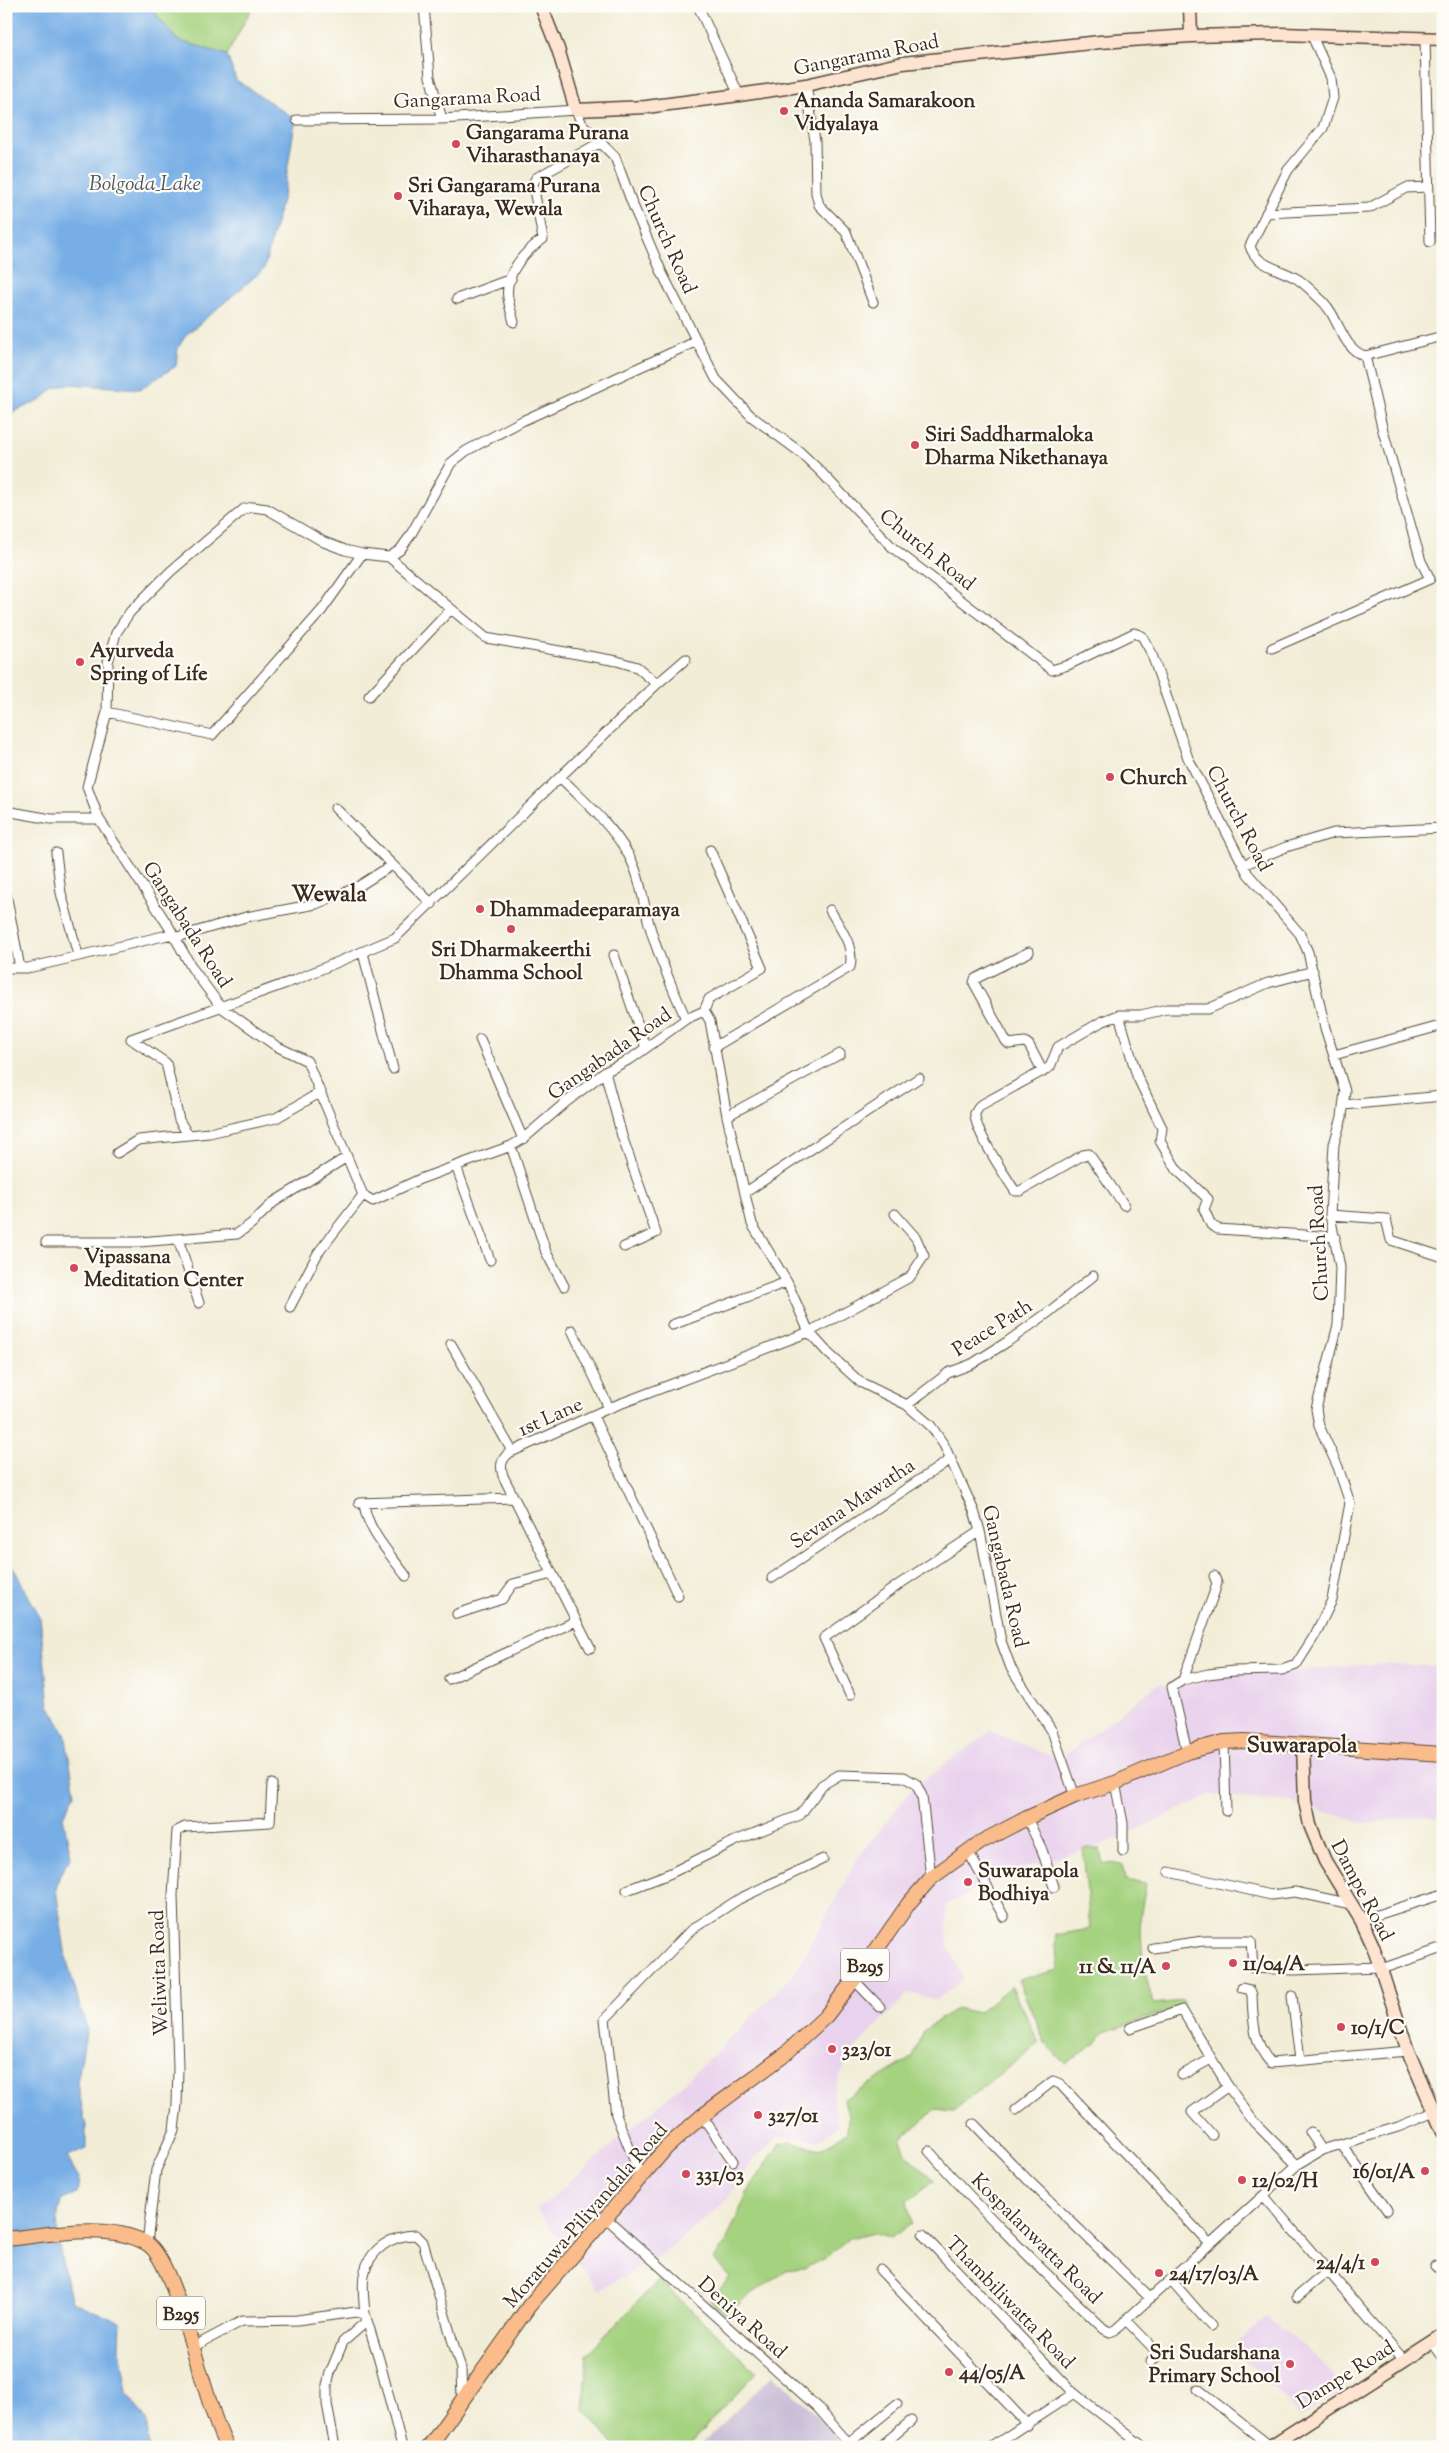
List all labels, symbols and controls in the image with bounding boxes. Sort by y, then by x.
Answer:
street label: Gangarama Road [791,28,942,85]
street label: Gangarama Road [393,81,542,118]
place label: Ananda Samarakoon Vidyalaya [794,88,975,140]
marker: Ananda Samarakoon Vidyalaya [778,105,790,117]
place label: Gangarama Purana Viharasthanaya [466,120,630,172]
marker: Gangarama Purana Viharasthanaya [450,138,462,150]
water label: Bolgoda_Lake [89,170,201,200]
place label: Sri Gangarama Purana Viharaya, Wewala [408,173,601,225]
street label: Church Road [629,181,703,299]
marker: Sri Gangarama Purana Viharaya, Wewala [392,190,404,202]
place label: Siri Saddharmaloka Dharma Nikethanaya [925,422,1109,474]
marker: Siri Saddharmaloka Dharma Nikethanaya [909,439,921,451]
street label: Church Road [872,503,981,599]
place label: Ayurveda Spring of Life [90,638,208,690]
marker: Ayurveda Spring of Life [74,656,86,668]
street label: Church Road [1198,761,1278,877]
place label: Church [1120,765,1188,794]
marker: Church [1104,771,1116,783]
street label: Gangabada Road [134,856,238,994]
district label: Wewala [291,880,367,912]
place label: Dhammadeeparamaya [490,897,681,926]
marker: Dhammadeeparamaya [474,903,486,915]
marker: Sri Dharmakeerthi Dhamma School [505,923,517,935]
place label: Sri Dharmakeerthi Dhamma School [431,937,591,989]
street label: Gangabada Road [542,1001,678,1109]
street label: Church Road [1303,1184,1338,1302]
place label: Vipassana Meditation Center [84,1244,244,1296]
marker: Vipassana Meditation Center [68,1262,80,1274]
street label: Peace Path [948,1293,1039,1365]
street label: 1st Lane [514,1391,588,1445]
street label: Sevana Mawatha [785,1453,922,1558]
street label: Gangabada Road [973,1502,1034,1651]
district label: Suwarapola [1247,1731,1358,1763]
street label: Dampe Road [1322,1835,1400,1947]
place label: Suwarapola Bodhiya [978,1858,1079,1910]
marker: Suwarapola Bodhiya [962,1876,974,1888]
street label: Weliwita Road [144,1909,177,2037]
road number: B295 [841,1948,889,1982]
place label: 11/04/A [1243,1951,1306,1980]
place label: 11 & 11/A [1079,1954,1157,1983]
marker: 11/04/A [1227,1957,1239,1969]
marker: 11 & 11/A [1160,1960,1172,1972]
place label: 10/1/C [1351,2015,1405,2044]
marker: 10/1/C [1335,2021,1347,2033]
place label: 323/01 [842,2037,891,2066]
marker: 323/01 [826,2043,838,2055]
place label: 327/01 [768,2103,819,2132]
marker: 327/01 [752,2109,764,2121]
street label: Moratuwa-Piliyandala Road [498,2117,676,2316]
place label: 16/01/A [1353,2159,1416,2188]
place label: 331/03 [696,2162,744,2191]
marker: 16/01/A [1419,2165,1431,2177]
marker: 331/03 [680,2168,692,2180]
street label: Kospalanwatta Road [963,2168,1107,2312]
place label: 12/02/H [1252,2168,1318,2197]
marker: 12/02/H [1236,2174,1248,2186]
street label: Thambiliwatta Road [938,2231,1081,2377]
place label: 24/4/1 [1316,2250,1365,2279]
marker: 24/4/1 [1369,2256,1381,2268]
place label: 24/17/03/A [1169,2261,1260,2290]
marker: 24/17/03/A [1153,2267,1165,2279]
street label: Deniya Road [690,2271,792,2367]
road number: B295 [157,2296,205,2330]
street label: Dampe Road [1292,2334,1401,2418]
place label: Sri Sudarshana Primary School [1149,2340,1281,2392]
marker: Sri Sudarshana Primary School [1284,2358,1296,2370]
place label: 44/05/A [958,2360,1026,2389]
marker: 44/05/A [943,2366,955,2378]

